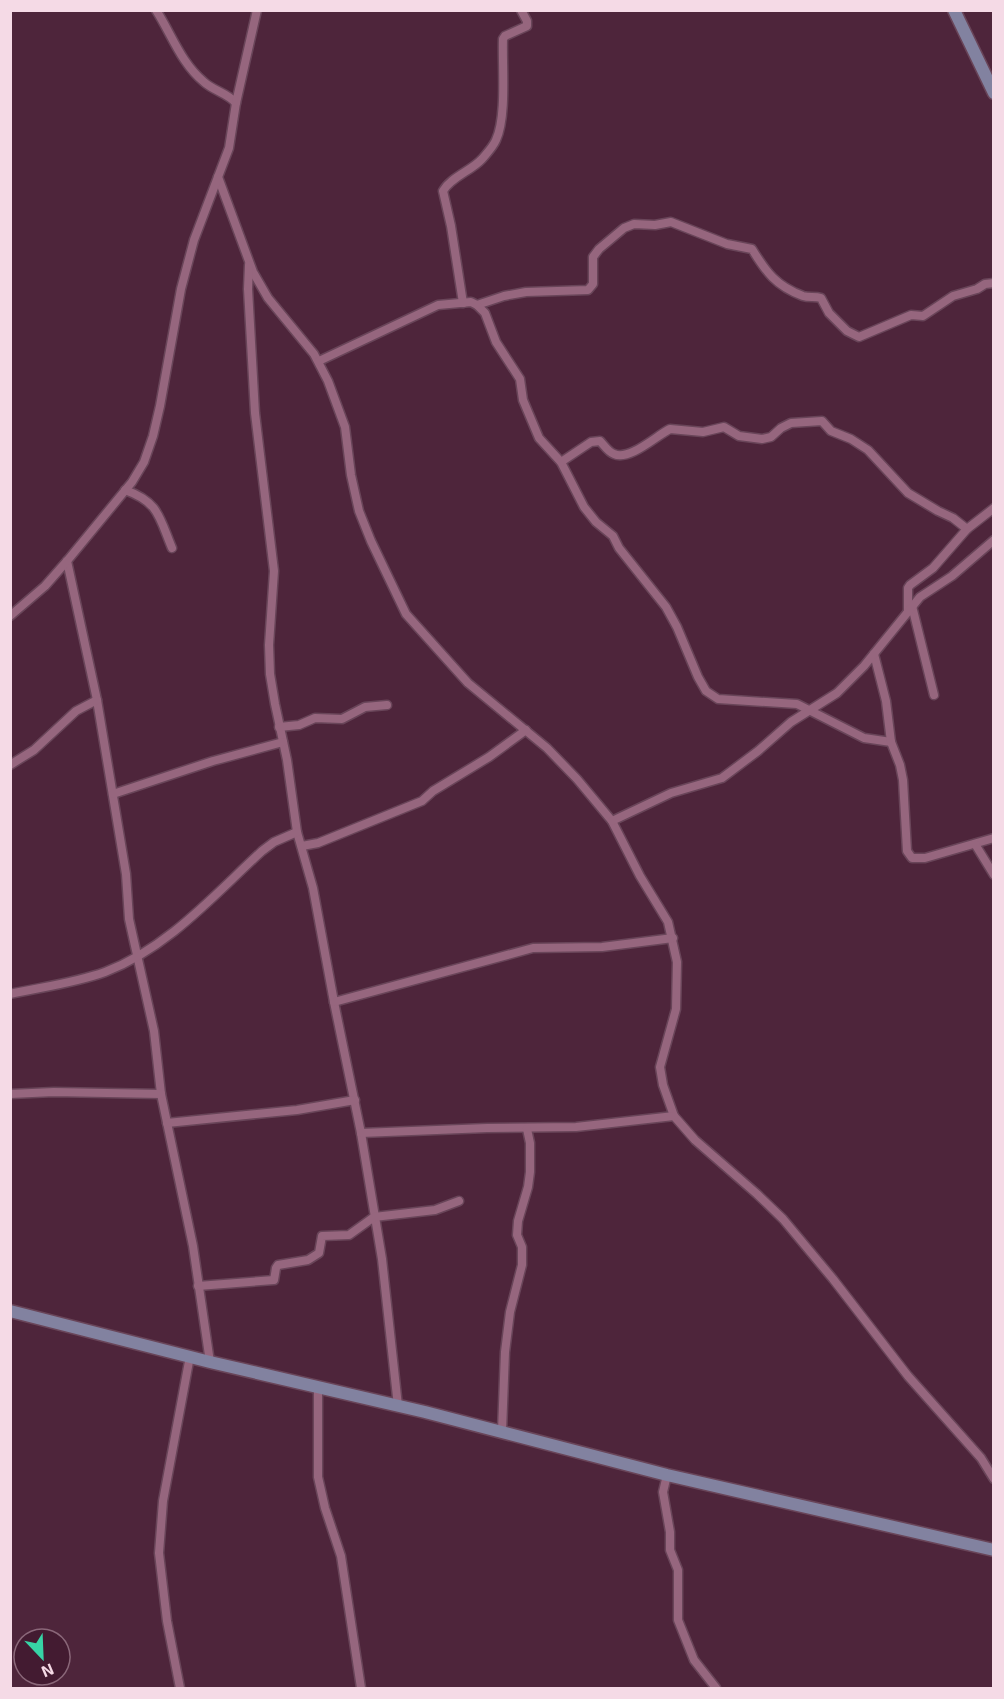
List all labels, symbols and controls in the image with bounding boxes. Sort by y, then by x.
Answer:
north arrow [12,1627,72,1687]
text: N [39,1660,57,1682]

